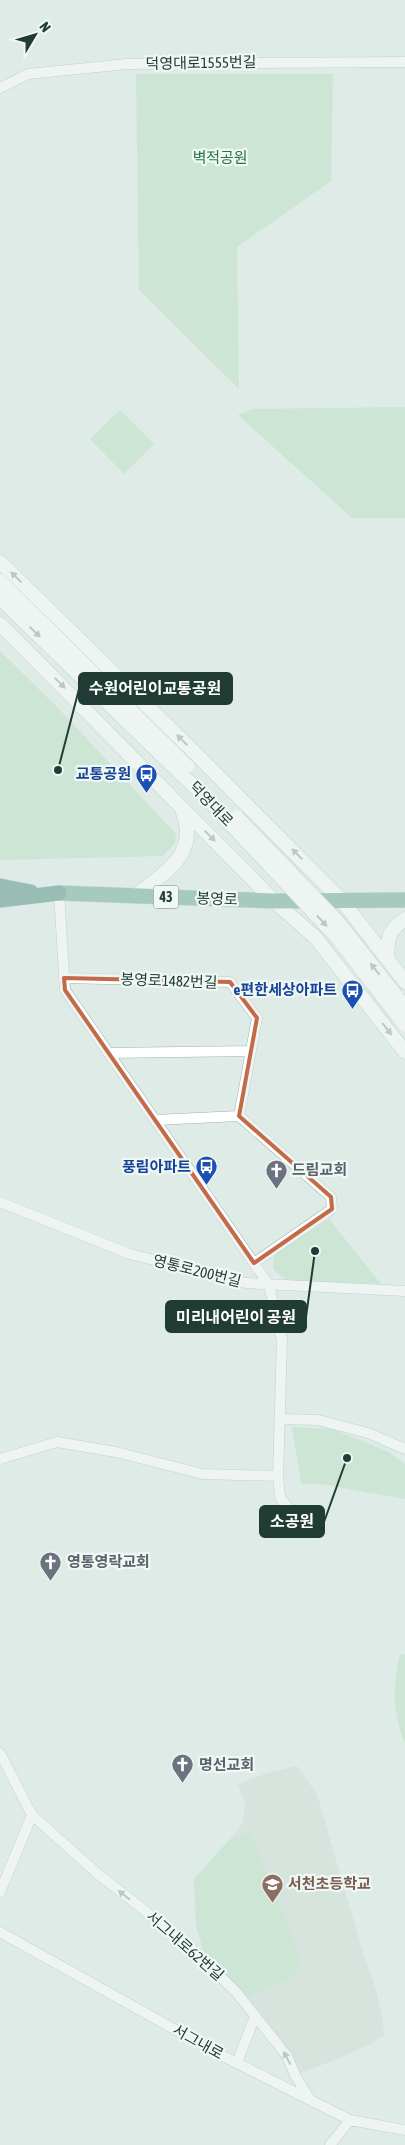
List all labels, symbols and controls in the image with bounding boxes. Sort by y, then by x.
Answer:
north arrow [10,10,60,60]
text: N [36,19,54,35]
street label: 덕영대로1555번길 [145,53,257,72]
park label: 벽적공원 [192,149,248,166]
one-way arrow [10,572,22,584]
one-way arrow [29,626,41,638]
callout: 수원어린이교통공원 [79,673,232,704]
one-way arrow [54,676,66,688]
text: 수원어린이교통공원 [89,679,221,697]
one-way arrow [176,734,188,746]
bus stop icon: 교통공원 [135,762,159,793]
place label: 교통공원 [76,765,131,782]
street label: 덕영대로 [186,778,237,829]
one-way arrow [204,830,216,842]
one-way arrow [291,849,303,861]
road number: 43 [154,886,178,909]
street label: 봉영로 [196,889,238,908]
one-way arrow [316,915,328,927]
one-way arrow [370,962,380,976]
street label: 봉영로1482번길 [120,970,218,991]
bus stop icon: e편한세상아파트 [341,978,365,1009]
place label: e편한세상아파트 [234,981,337,998]
one-way arrow [381,1022,392,1035]
bus stop icon: 풍림아파트 [195,1155,219,1186]
place label: 풍림아파트 [122,1158,191,1175]
church icon: 드림교회 [264,1158,288,1189]
place label: 드림교회 [292,1161,347,1178]
street label: 영통로200번길 [151,1251,243,1290]
callout: 미리내어린이 공원 [166,1301,306,1332]
text: 미리내어린이 공원 [176,1308,296,1326]
callout: 소공원 [260,1506,324,1537]
text: 소공원 [270,1512,314,1530]
church icon: 영통영락교회 [39,1550,63,1581]
place label: 영통영락교회 [67,1553,150,1570]
church icon: 명선교회 [171,1753,195,1784]
place label: 명선교회 [199,1756,254,1773]
school or university icon: 서천초등학교 [260,1872,284,1903]
place label: 서천초등학교 [288,1875,371,1892]
one-way arrow [118,1889,131,1900]
street label: 서그내로62번길 [143,1907,227,1984]
street label: 서그내로 [170,2021,227,2062]
one-way arrow [283,2051,291,2066]

